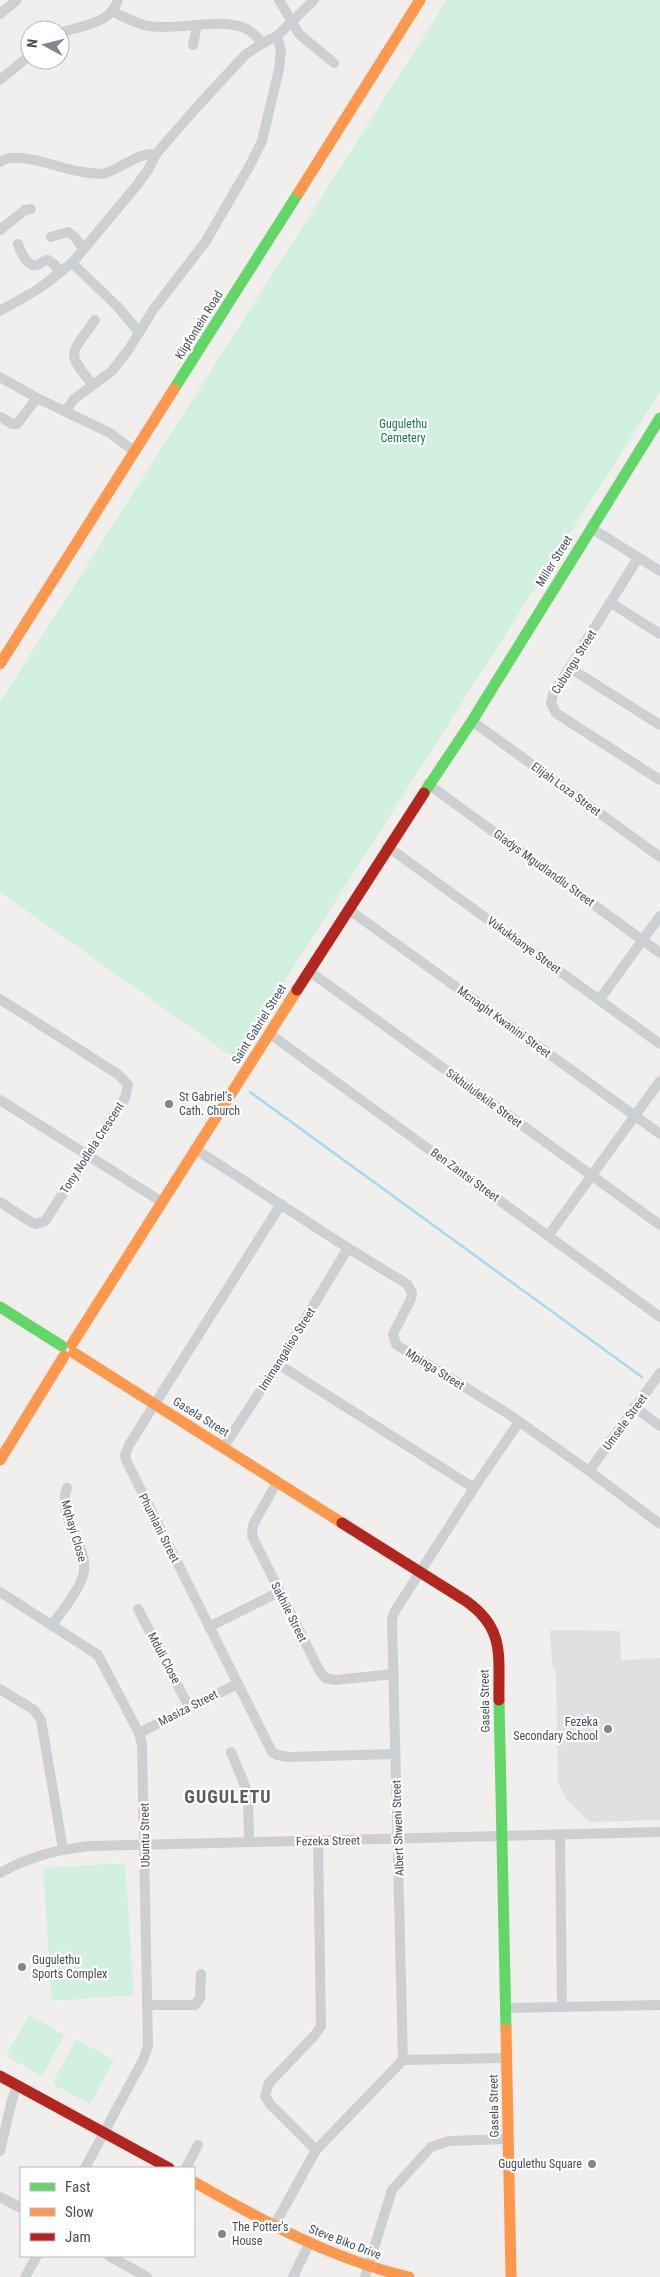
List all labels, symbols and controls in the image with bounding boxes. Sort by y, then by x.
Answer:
north arrow [20,20,70,70]
text: N [24,38,41,49]
street label: Klipfontein Road [172,288,226,362]
park label: Gugulethu Cemetery [379,417,427,445]
street label: Miller Street [533,533,575,589]
street label: Cubungu Street [549,627,599,697]
street label: Elijah Loza Street [529,759,604,819]
street label: Gladys Mgudlandlu Street [491,827,598,910]
street label: Vukukhanye Street [484,914,564,977]
street label: Saint Gabriel Street [229,981,289,1066]
street label: Mcnaght Kwanini Street [455,983,554,1061]
street label: Sikhululekile Street [443,1066,525,1130]
place label: St Gabriel's Cath. Church [179,1090,240,1118]
marker: St Gabriel's Cath. Church [163,1098,175,1110]
street label: Tony Nodlela Crescent [57,1099,127,1196]
street label: Ben Zantsi Street [428,1145,502,1205]
street label: Imimangaliso Street [256,1305,318,1393]
street label: Mpinga Street [403,1346,467,1393]
street label: Umsele Street [600,1391,650,1453]
street label: Gasela Street [170,1394,232,1440]
street label: Phumlani Street [136,1491,183,1565]
street label: Mqhayi Close [58,1498,90,1564]
street label: Sakhile Street [268,1580,310,1645]
street label: Mduli Close [145,1630,183,1686]
street label: Gasela Street [477,1669,493,1733]
street label: Masiza Street [156,1687,220,1729]
place label: Fezeka Secondary School [513,1715,598,1743]
marker: Fezeka Secondary School [602,1723,614,1735]
street label: Albert Shweni Street [389,1779,407,1876]
district label: GUGULETU [184,1786,272,1807]
street label: Ubuntu Street [137,1802,153,1867]
street label: Fezeka Street [296,1833,361,1849]
place label: Gugulethu Sports Complex [32,1953,107,1981]
marker: Gugulethu Sports Complex [16,1961,28,1973]
street label: Gasela Street [486,2074,502,2138]
place label: Gugulethu Square [498,2157,582,2171]
marker: Gugulethu Square [586,2158,598,2170]
legend [20,2167,195,2257]
text: Fast [65,2178,90,2196]
text: Slow [65,2203,94,2221]
place label: The Potter's House [232,2220,289,2248]
street label: Steve Biko Drive [307,2222,383,2262]
text: Jam [65,2228,91,2246]
marker: The Potter's House [216,2228,228,2240]

